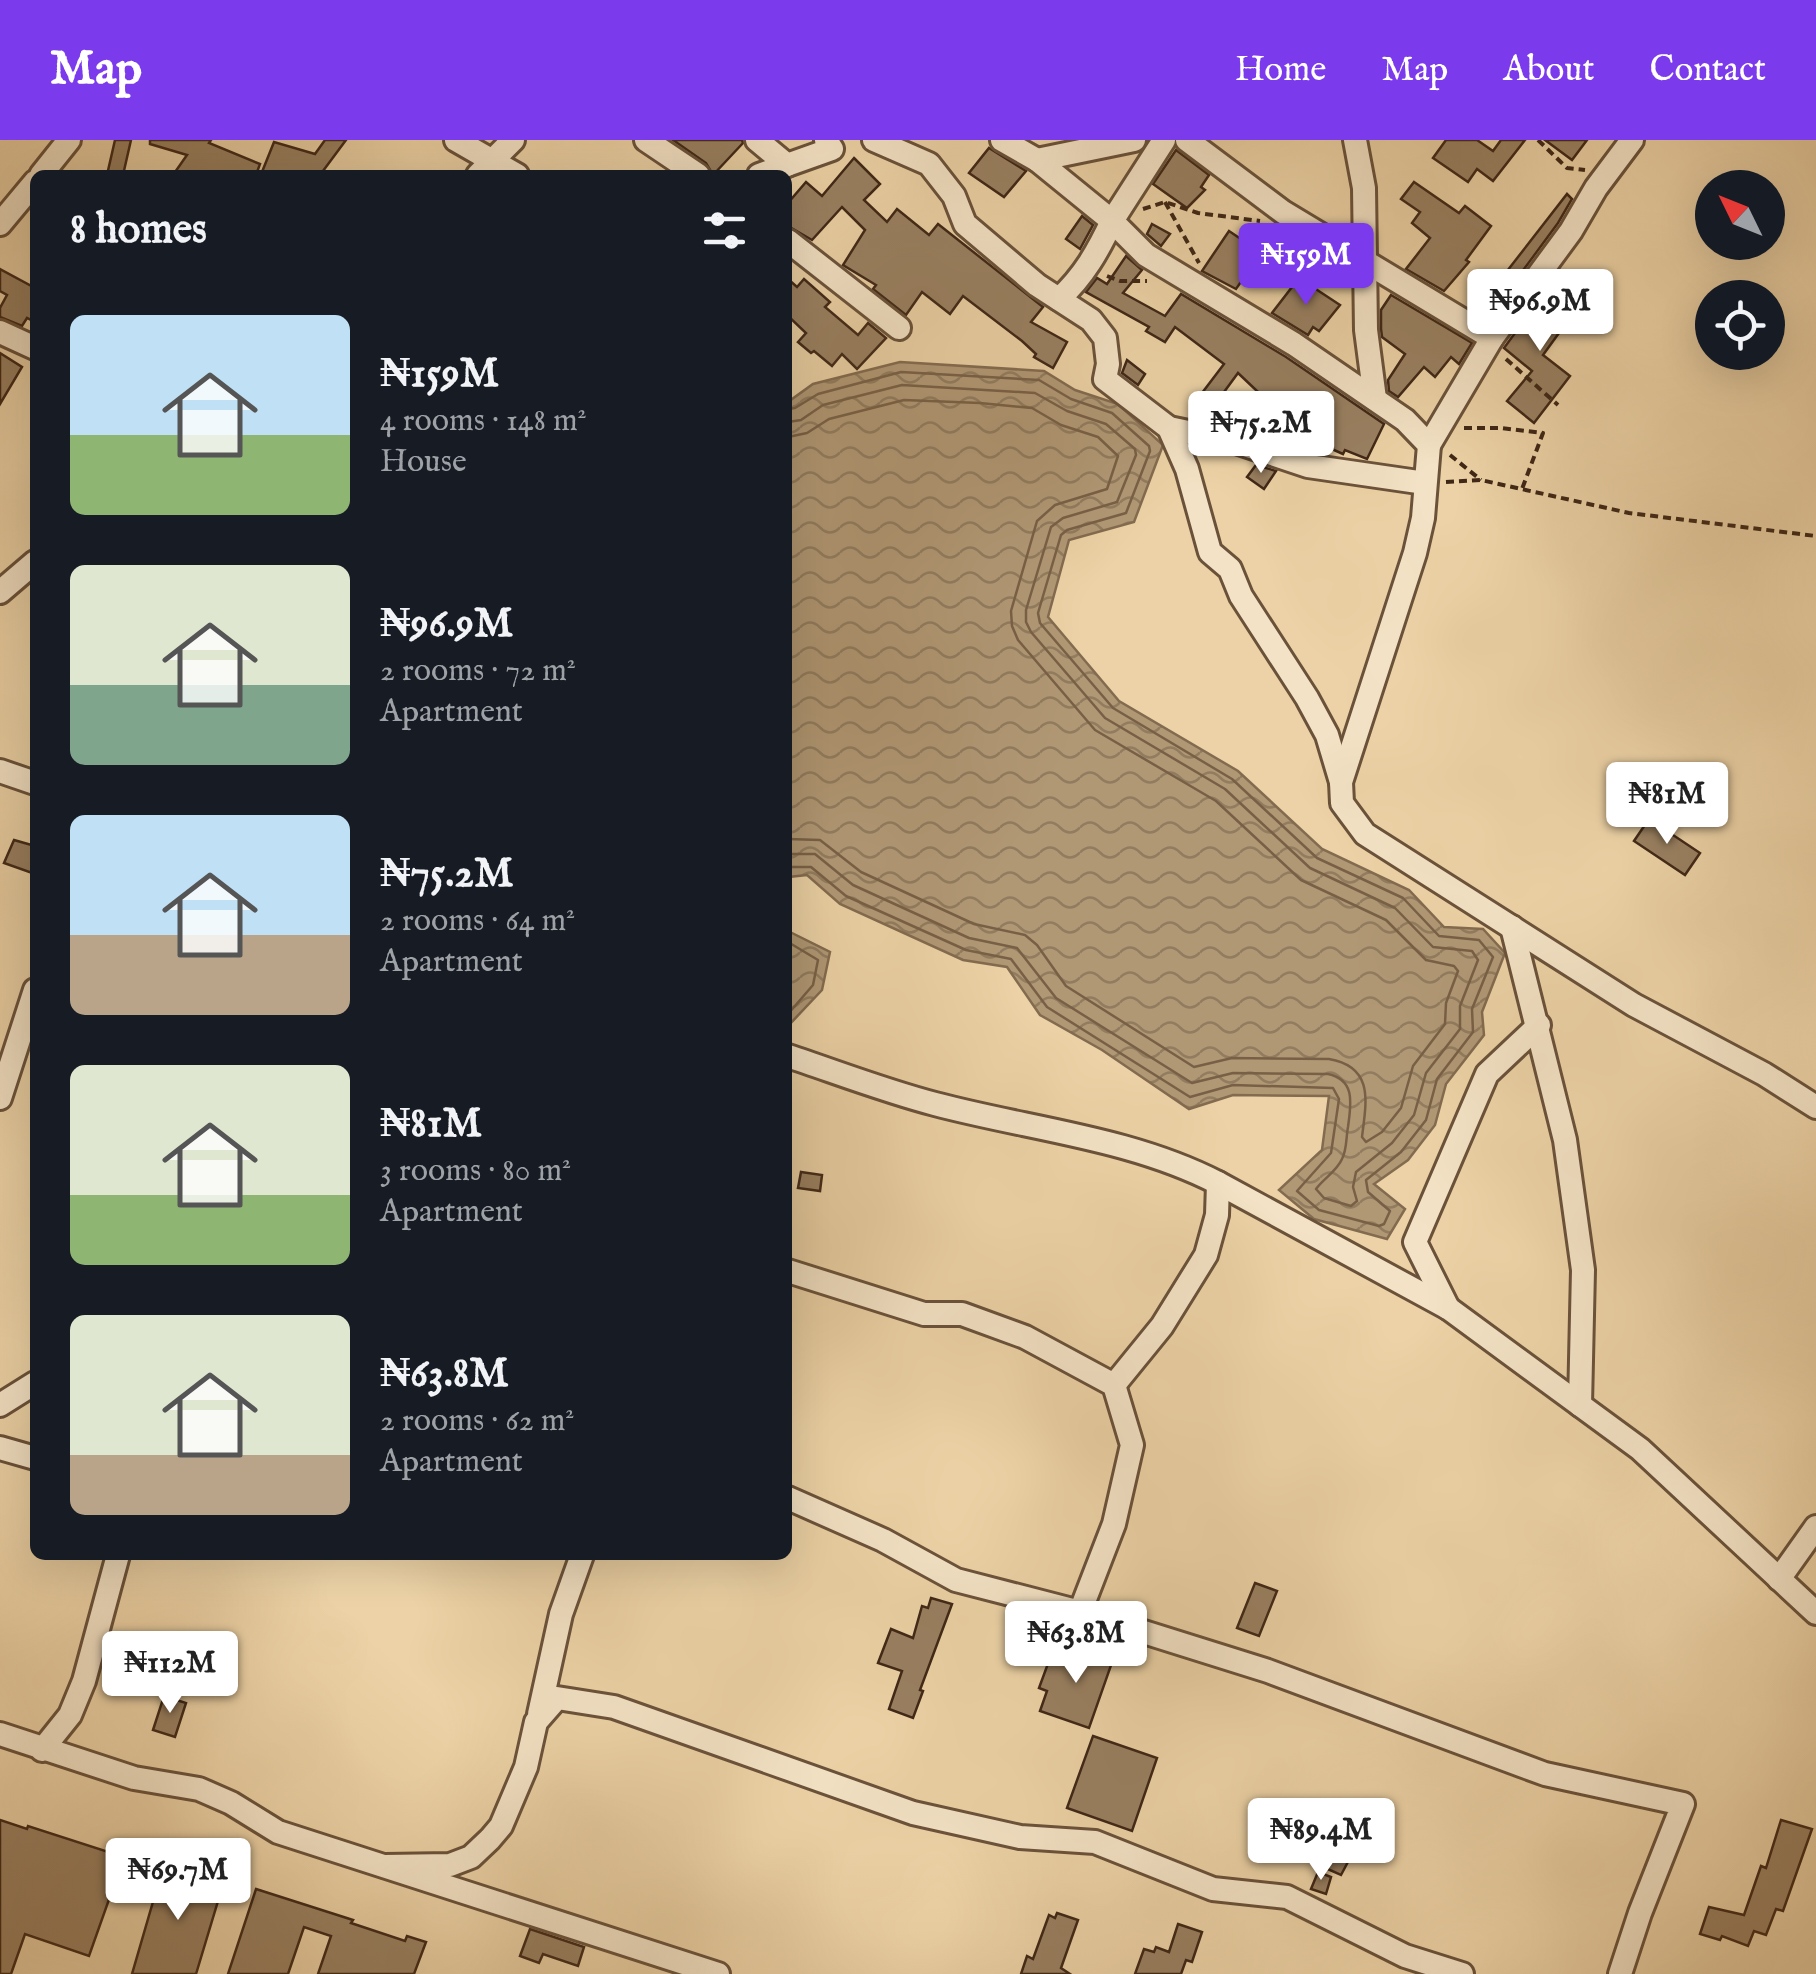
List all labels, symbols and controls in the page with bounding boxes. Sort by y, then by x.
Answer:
text: Map [50,40,142,100]
text: Home [1235,48,1326,93]
text: Map [1381,48,1448,93]
text: About [1503,48,1595,93]
text: Contact [1650,48,1766,93]
north arrow [1695,170,1785,260]
map controls [1695,170,1785,370]
icon: filters [697,203,752,258]
text: 8 homes [70,204,207,257]
pin: ₦159M [1236,223,1376,308]
text: ₦159M [1261,235,1351,276]
pin: ₦96.9M [1459,269,1621,354]
button: locate [1695,280,1785,370]
text: ₦96.9M [1489,281,1591,322]
text: ₦159M [380,348,499,401]
icon: home [150,355,270,475]
pin: ₦75.2M [1180,391,1342,476]
text: 4 rooms · 148 m² [380,401,587,442]
text: ₦75.2M [1210,403,1312,444]
text: House [380,442,467,483]
text: ₦96.9M [380,598,513,651]
icon: home [150,605,270,725]
text: 2 rooms · 72 m² [380,651,576,692]
text: Apartment [380,692,523,733]
pin: ₦81M [1608,762,1726,847]
text: ₦81M [1628,774,1706,815]
text: ₦75.2M [380,848,513,901]
icon: home [150,855,270,975]
text: 2 rooms · 64 m² [380,901,575,942]
text: Apartment [380,942,523,983]
text: ₦81M [380,1098,482,1151]
icon: home [150,1105,270,1225]
text: 3 rooms · 80 m² [380,1151,571,1192]
text: Apartment [380,1192,523,1233]
text: ₦63.8M [380,1348,509,1401]
icon: home [150,1355,270,1475]
text: 2 rooms · 62 m² [380,1401,574,1442]
text: Apartment [380,1442,523,1483]
pin: ₦63.8M [995,1601,1157,1686]
text: ₦63.8M [1027,1613,1125,1654]
pin: ₦112M [100,1631,240,1716]
text: ₦112M [124,1643,216,1684]
pin: ₦89.4M [1240,1798,1402,1883]
text: ₦89.4M [1270,1810,1372,1851]
pin: ₦69.7M [97,1838,259,1923]
text: ₦69.7M [128,1850,228,1891]

